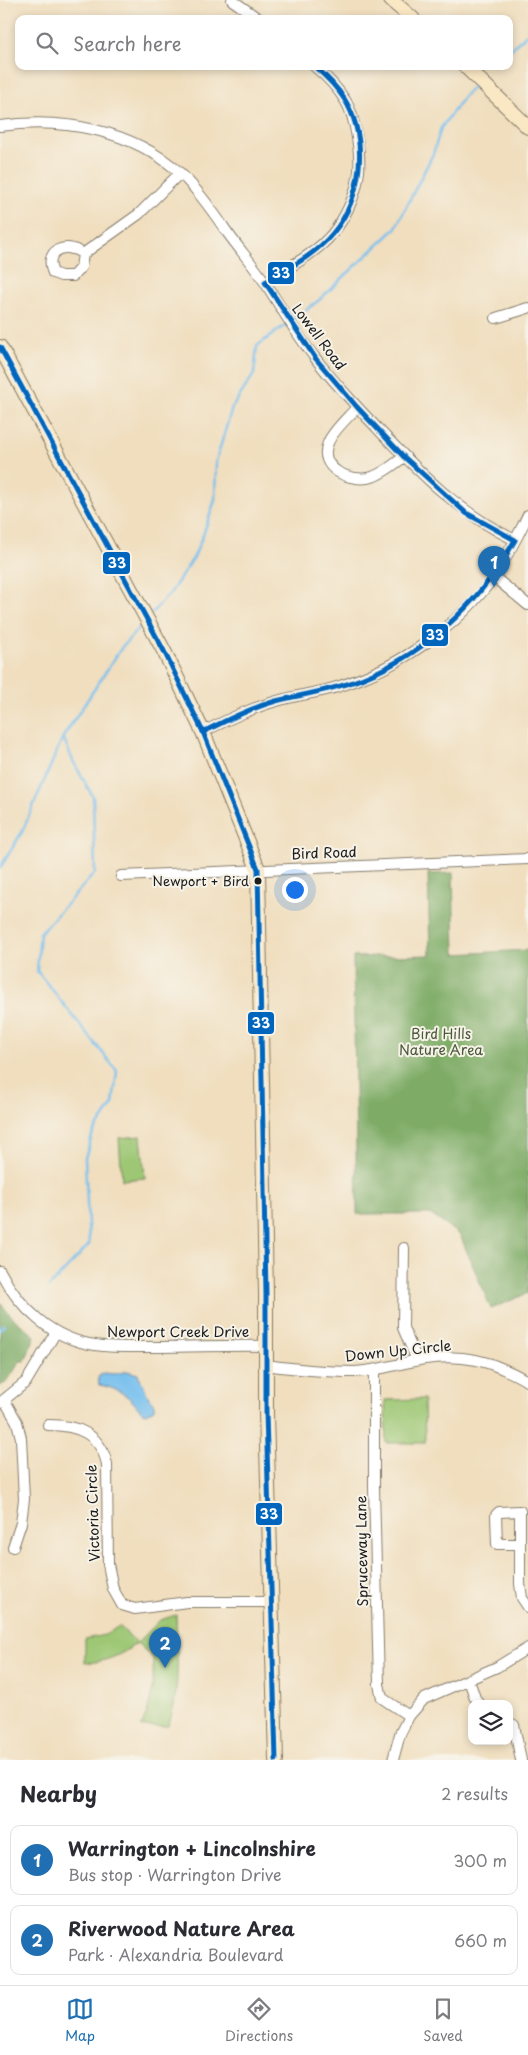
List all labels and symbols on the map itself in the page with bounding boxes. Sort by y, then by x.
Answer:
line badge: 33 [267,261,295,285]
text: 33 [272,262,290,283]
street label: Lowell Road [287,299,351,374]
pin: 1 [478,546,510,587]
line badge: 33 [102,551,131,575]
text: 33 [108,552,126,573]
line badge: 33 [421,623,449,647]
text: 33 [426,624,444,645]
street label: Bird Road [291,841,357,864]
place label: Newport + Bird [152,871,249,890]
marker: Newport + Bird [253,876,263,886]
your location [282,877,308,903]
line badge: 33 [247,1011,275,1035]
text: 33 [252,1012,270,1033]
park label: Bird Hills Nature Area [399,1023,483,1060]
street label: Newport Creek Drive [107,1321,249,1342]
street label: Down Up Circle [344,1334,453,1367]
street label: Victoria Circle [80,1464,105,1562]
street label: Spruceway Lane [350,1495,373,1607]
line badge: 33 [255,1502,283,1526]
text: 33 [260,1503,278,1524]
pin: 2 [149,1627,181,1668]

